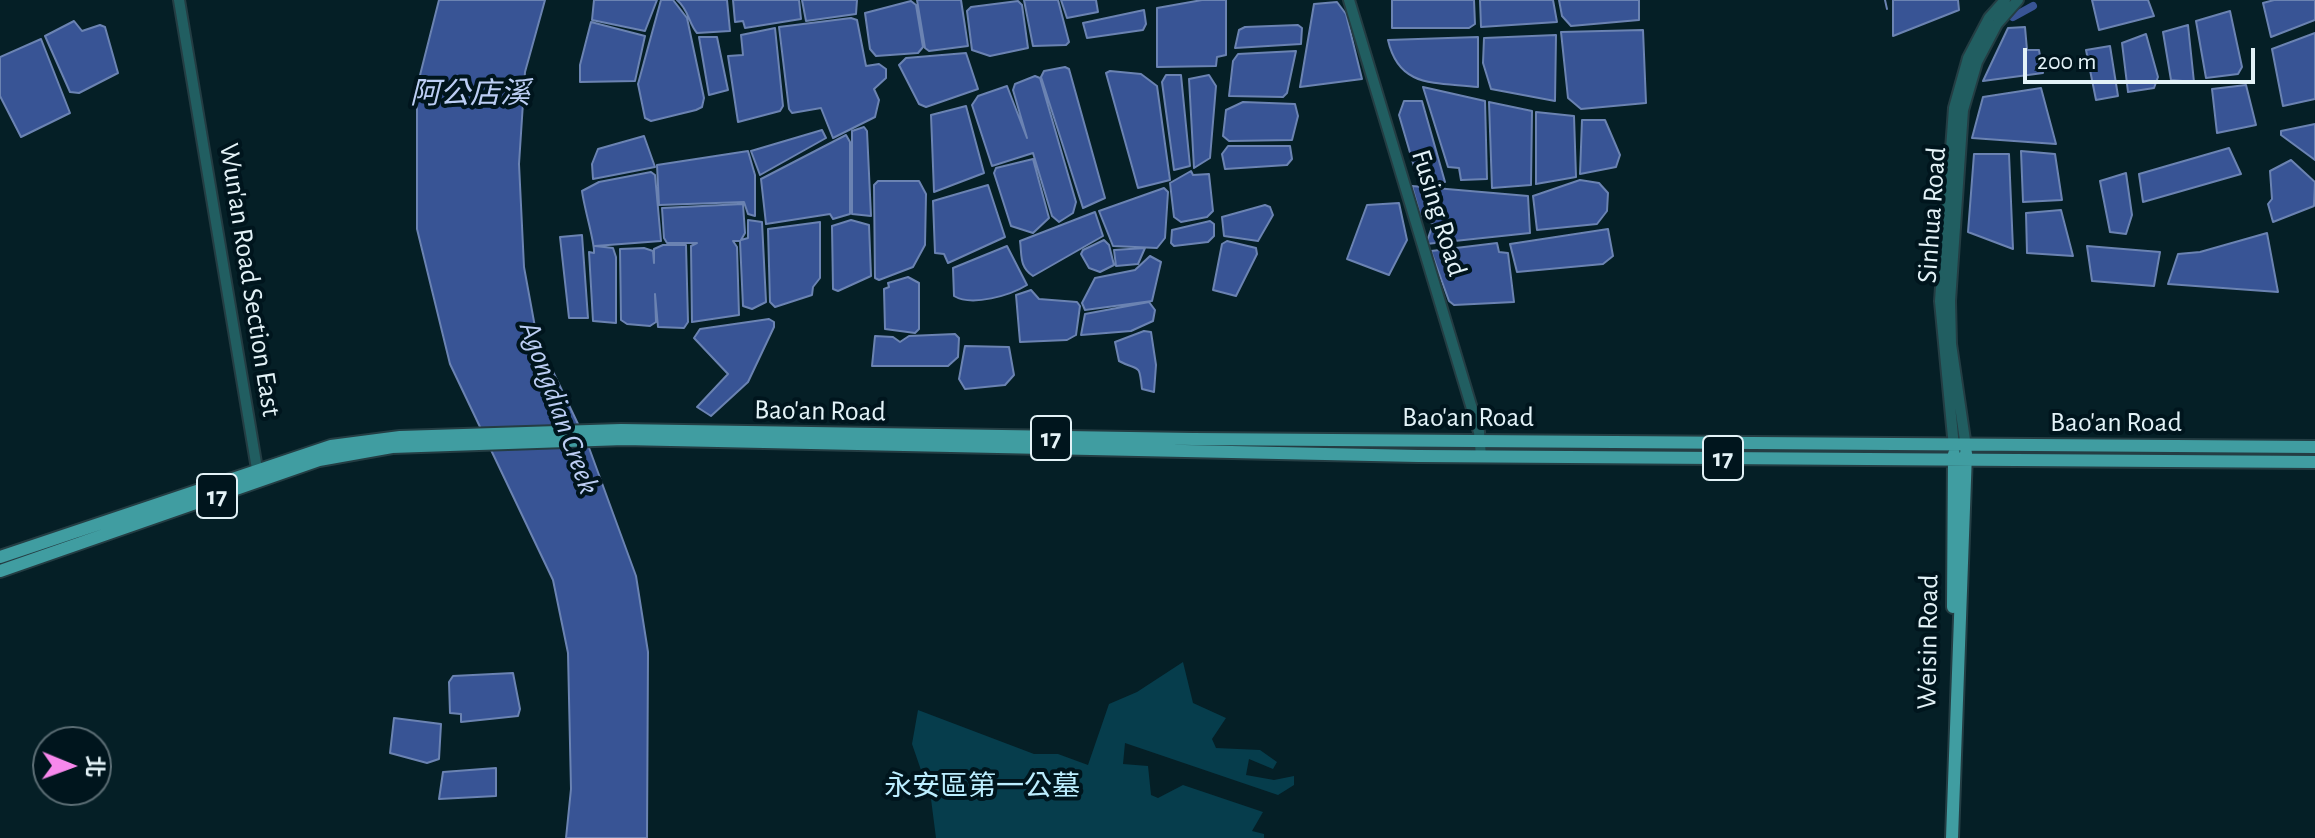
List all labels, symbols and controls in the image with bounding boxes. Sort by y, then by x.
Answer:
scale bar [2027,32,2259,82]
text: 200 m [2037,50,2096,74]
water label: 阿公店溪 [410,76,530,112]
street label: Wun'an Road Section East [212,141,288,419]
street label: Fusing Road [1404,146,1474,280]
street label: Sinhua Road [1910,146,1954,284]
water label: Agongdian Creek [511,317,607,499]
street label: Bao'an Road [754,393,886,429]
street label: Bao'an Road [1402,401,1534,435]
street label: Bao'an Road [2050,406,2182,440]
road number: 17 [1031,416,1071,460]
road number: 17 [1703,436,1743,480]
road number: 17 [197,474,237,518]
street label: Weisin Road [1910,574,1946,710]
north arrow [32,726,112,806]
text: 北 [83,755,105,778]
park label: 永安區第一公墓 [884,770,1080,804]

